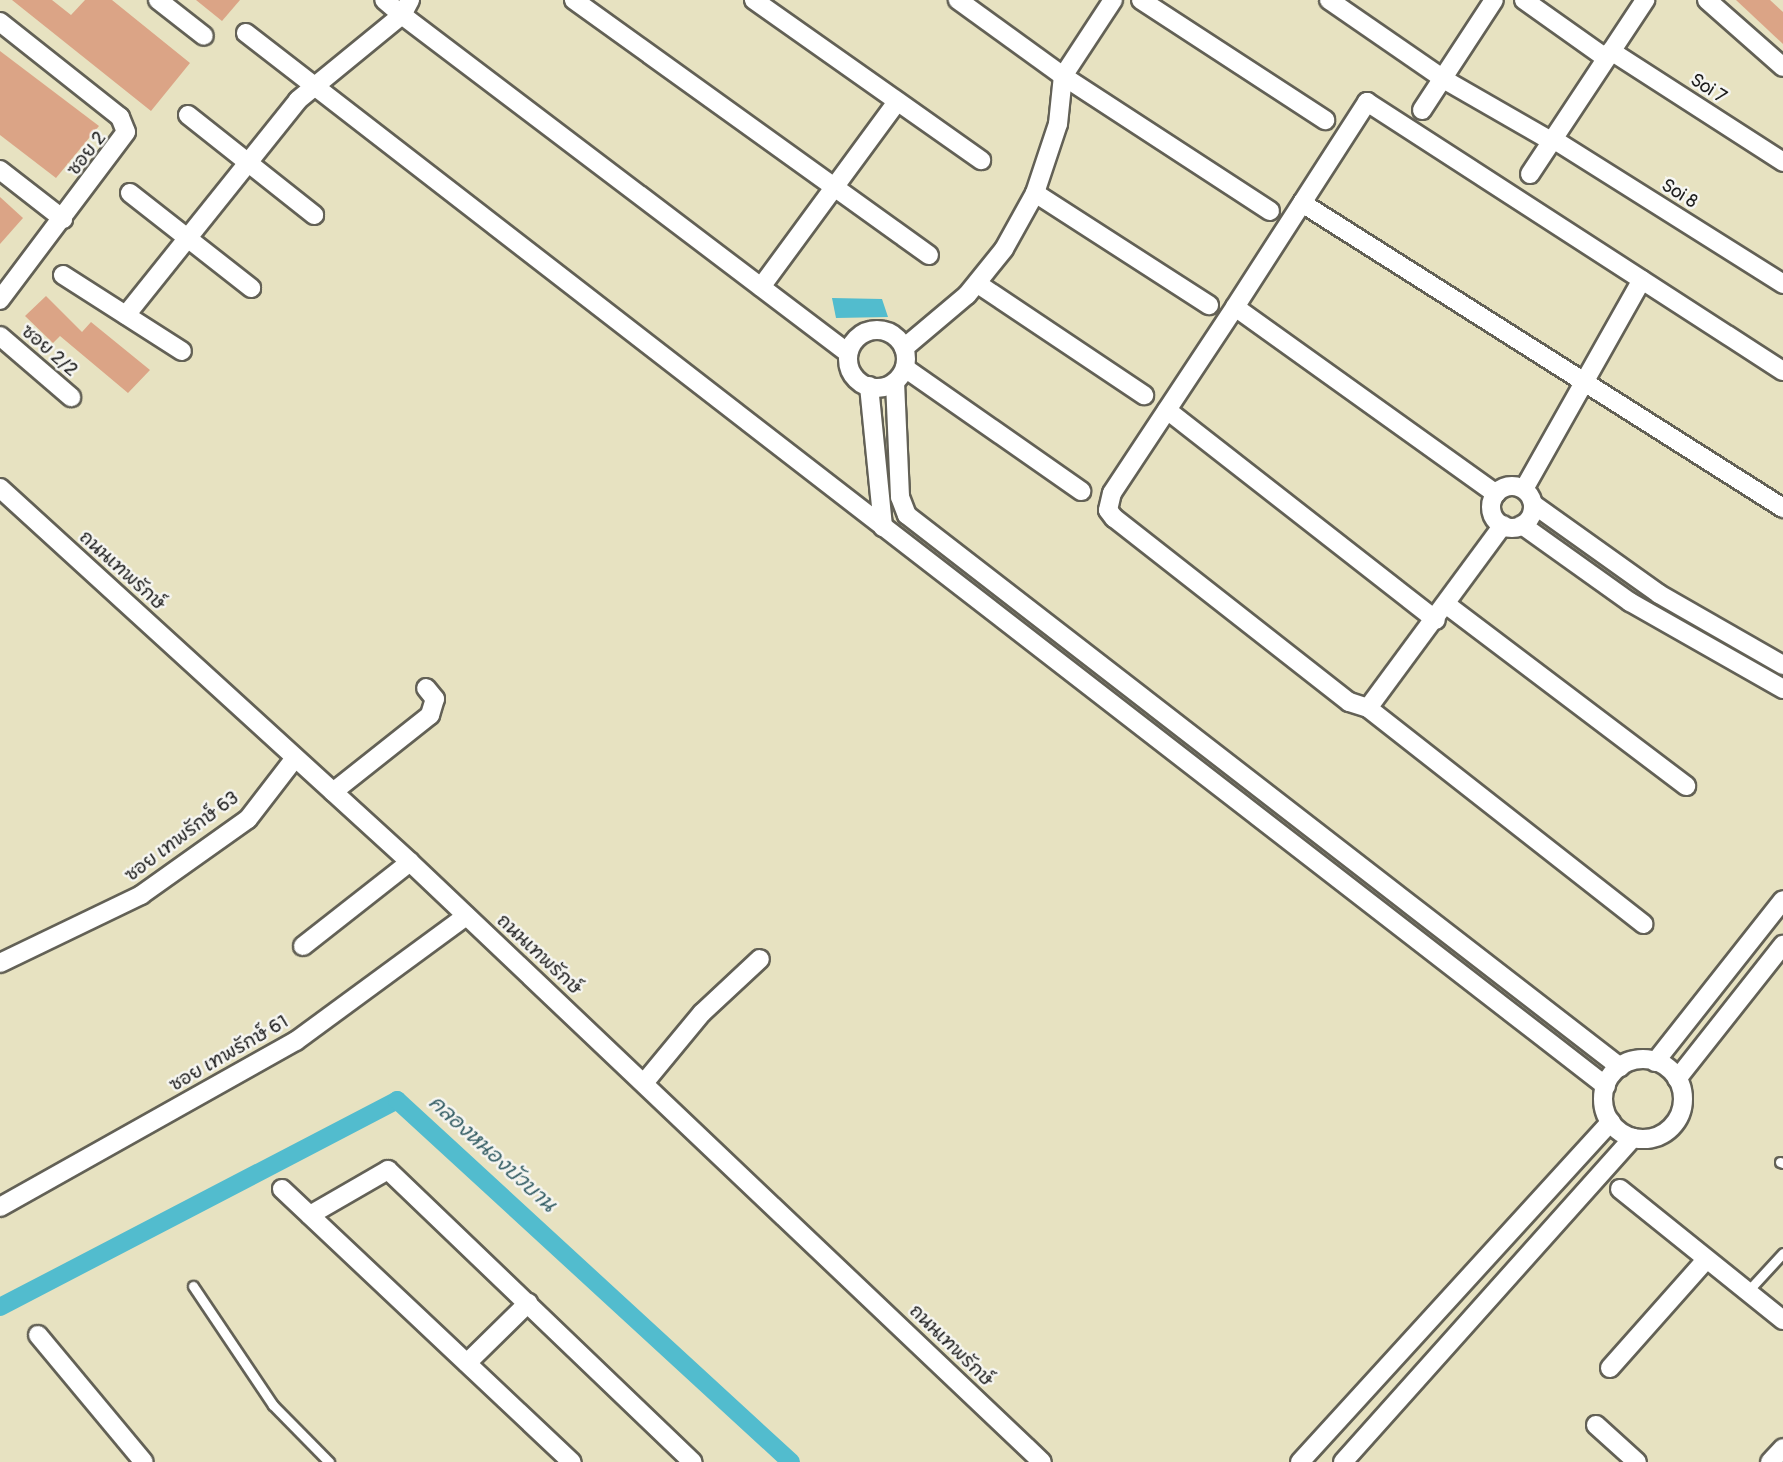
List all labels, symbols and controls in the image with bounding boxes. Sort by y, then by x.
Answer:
street label: Soi 7 [1686,69,1730,109]
street label: ซอย 2 [63,127,111,181]
street label: Soi 8 [1657,174,1701,214]
street label: ซอย 2/2 [16,320,82,382]
street label: ถนนเทพรักษ์ [74,526,170,616]
street label: ซอย เทพรักษ์ 63 [121,787,243,887]
street label: ถนนเทพรักษ์ [492,910,586,1000]
street label: ซอย เทพรักษ์ 61 [166,1011,292,1097]
water label: คลองหนองบัวบาน [423,1090,561,1218]
street label: ถนนเทพรักษ์ [904,1300,998,1392]

